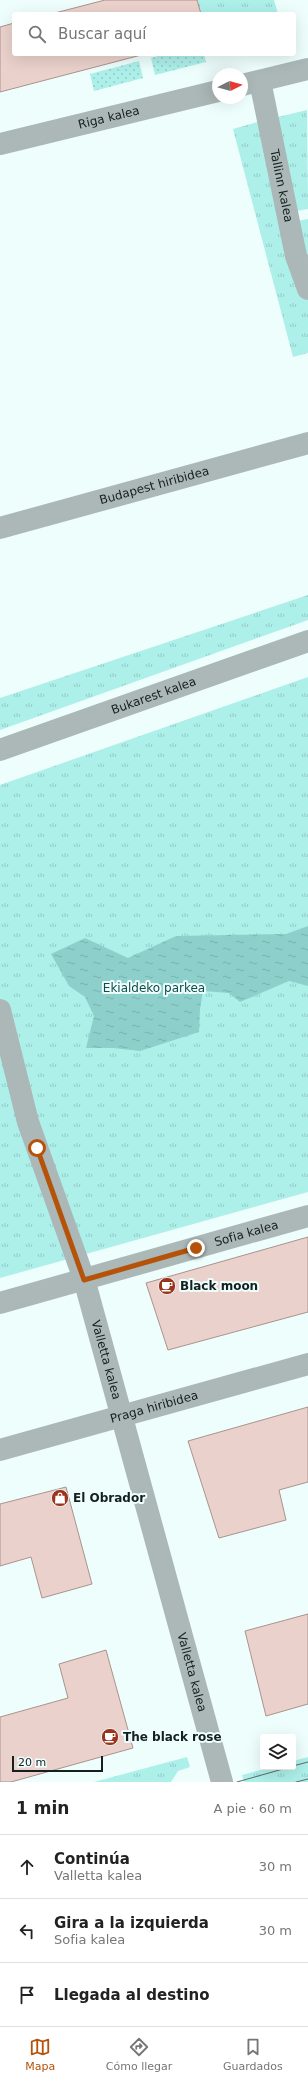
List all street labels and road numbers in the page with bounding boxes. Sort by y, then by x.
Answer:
street label: Riga kalea [77,103,141,132]
street label: Tallinn kalea [267,147,296,223]
street label: Budapest hiribidea [98,464,211,507]
street label: Bukarest kalea [109,674,198,717]
street label: Sofia kalea [213,1218,280,1249]
street label: Valletta kalea [89,1319,124,1401]
street label: Praga hiribidea [109,1388,200,1426]
street label: Valletta kalea [174,1631,209,1714]

